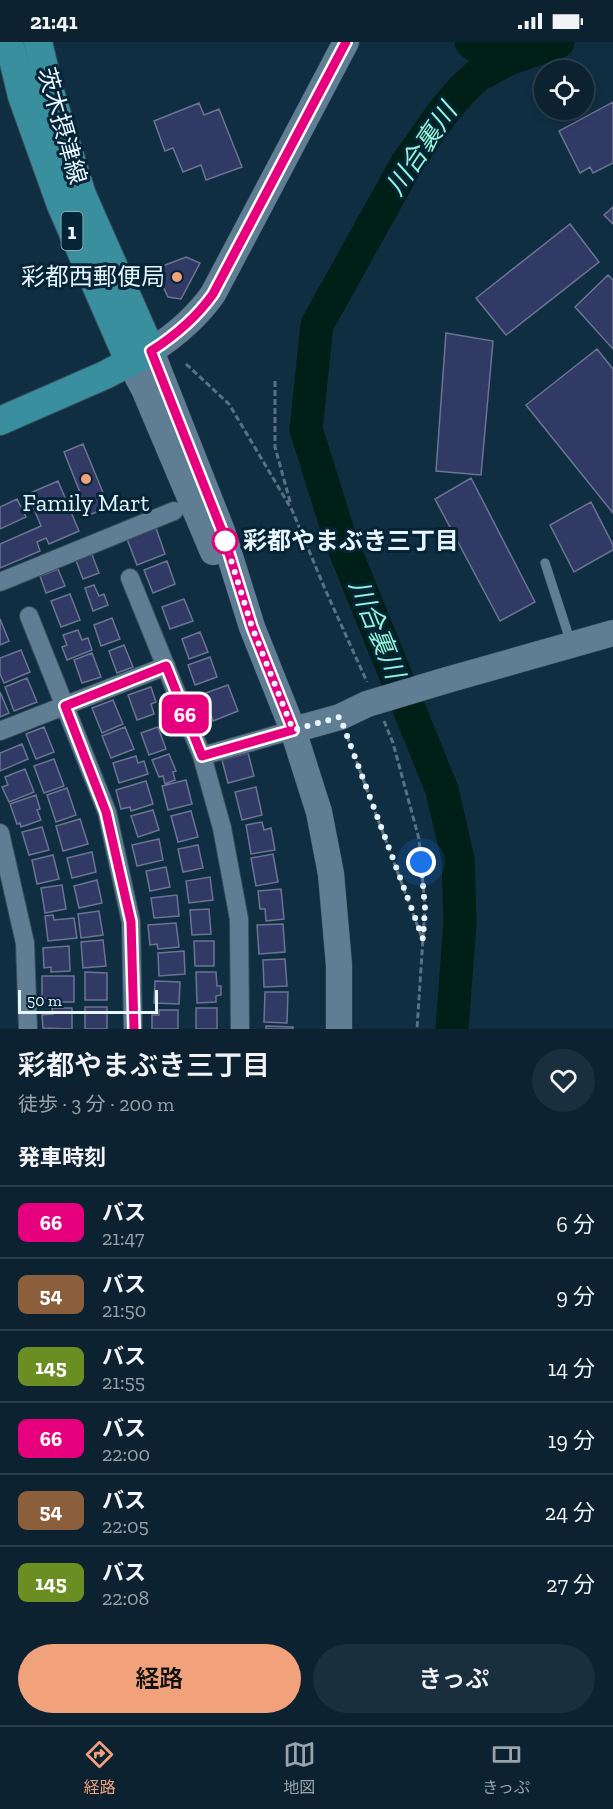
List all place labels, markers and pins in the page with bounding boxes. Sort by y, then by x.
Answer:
place label: 彩都西郵便局 [21,262,165,291]
marker: 彩都西郵便局 [170,270,184,284]
marker: Family Mart [79,472,93,486]
place label: Family Mart [23,488,149,517]
place label: 彩都やまぶき三丁目 [243,526,459,555]
marker: 彩都やまぶき三丁目 [212,528,238,554]

